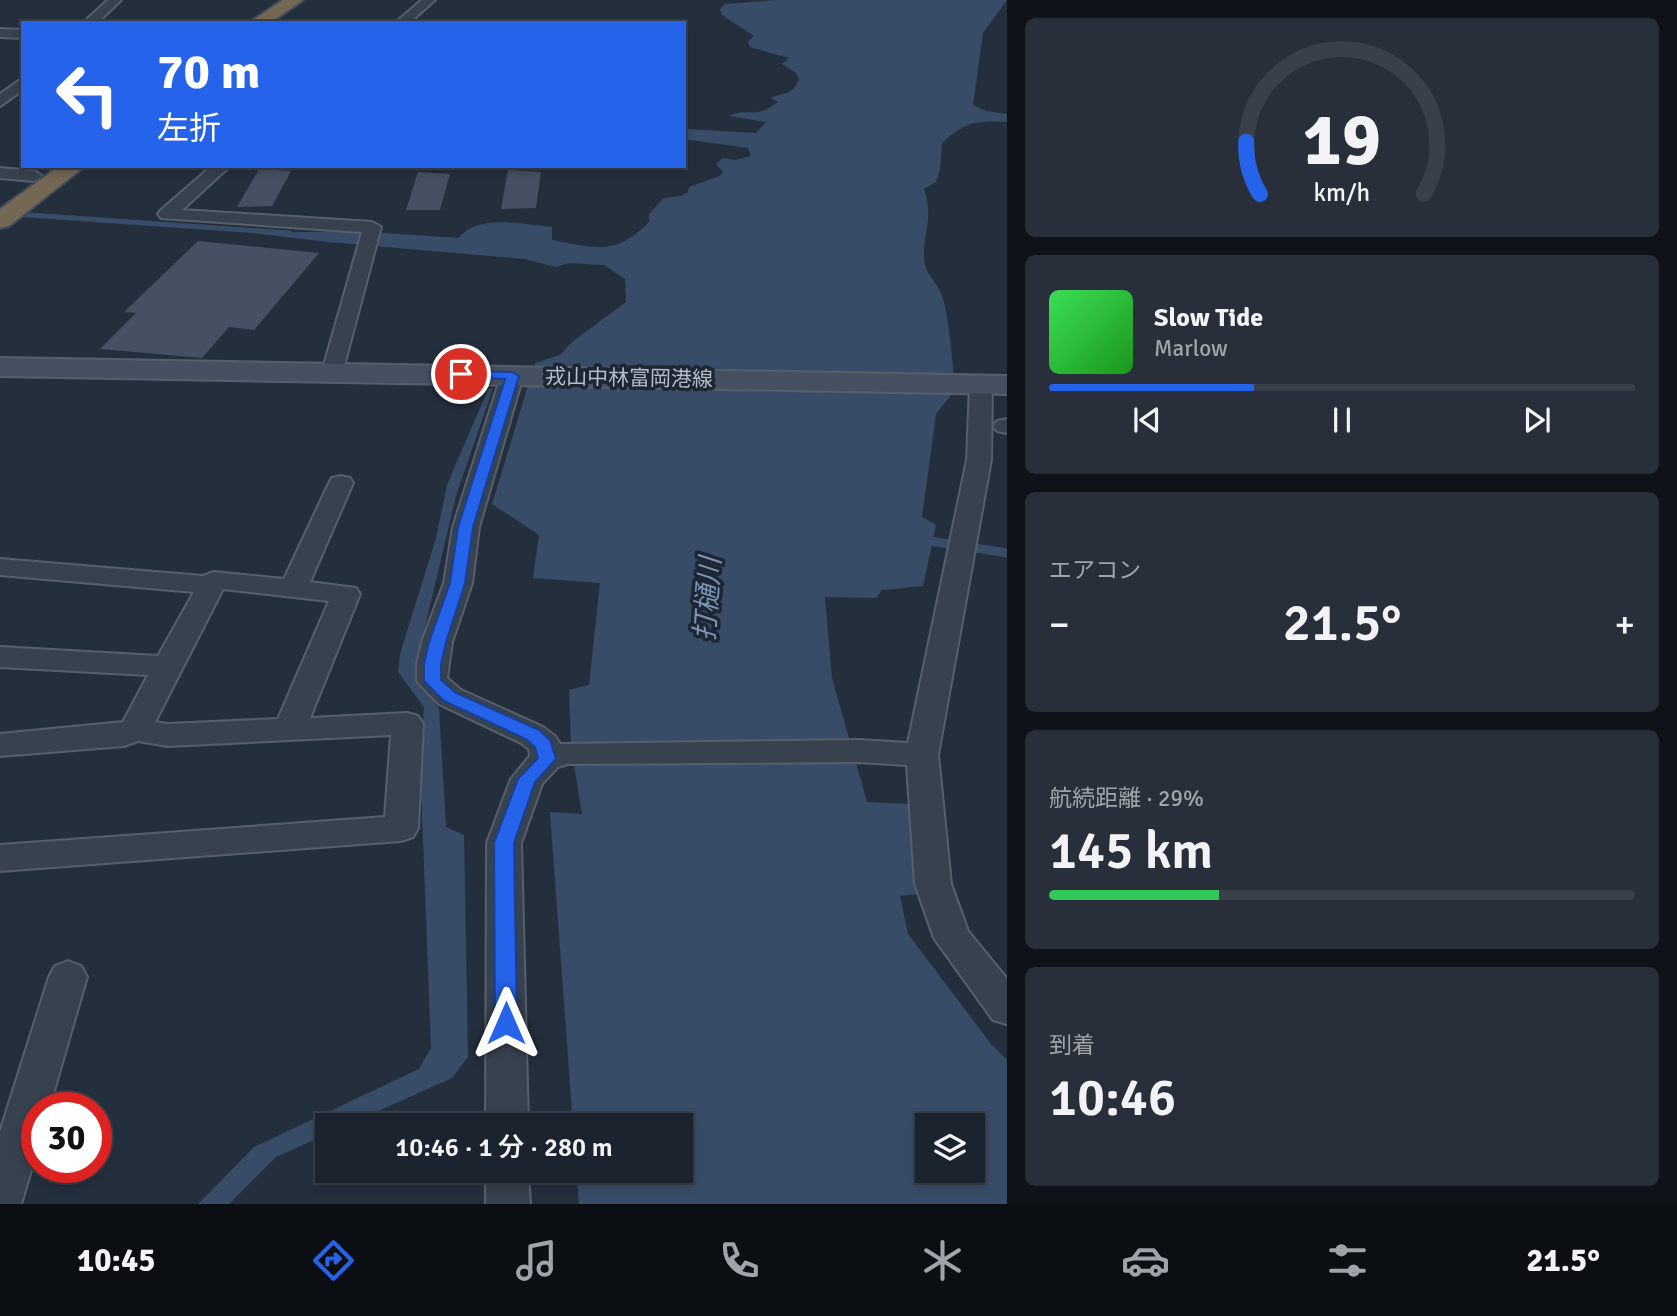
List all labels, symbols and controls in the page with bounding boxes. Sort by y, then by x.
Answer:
text: 70 m [157,42,260,102]
icon: left [42,49,133,140]
text: 19 [1303,96,1381,185]
text: 左折 [157,109,221,148]
text: km/h [1314,176,1370,207]
text: Slow Tide [1154,302,1263,334]
text: Marlow [1154,334,1228,363]
pin [431,344,491,404]
icon: arrive [442,355,480,393]
street label: 戎山中林富岡港線 [545,364,713,392]
icon: previous [1128,401,1166,439]
icon: pause [1323,401,1361,439]
icon: next [1518,401,1556,439]
water label: 打樋川 [688,553,728,642]
text: エアコン [1049,556,1141,585]
text: 21.5° [1283,591,1401,655]
text: − [1049,601,1070,648]
text: + [1614,601,1635,648]
text: 航続距離 · 29% [1049,784,1204,813]
text: 145 km [1049,819,1213,883]
position arrow [469,986,543,1060]
text: 到着 [1049,1031,1095,1060]
text: 10:46 [1049,1066,1176,1130]
speed limit sign: 30 [21,1092,112,1183]
map controls [915,1113,985,1183]
button: layers [915,1113,985,1183]
text: 10:46 · 1 分 · 280 m [395,1132,613,1164]
icon: directions [309,1236,358,1285]
icon: music [512,1236,561,1285]
icon: phone [715,1236,764,1285]
icon: climate [918,1236,967,1285]
icon: car [1121,1236,1170,1285]
icon: filters [1323,1236,1372,1285]
text: 10:45 [77,1241,155,1280]
text: 21.5° [1526,1241,1600,1280]

